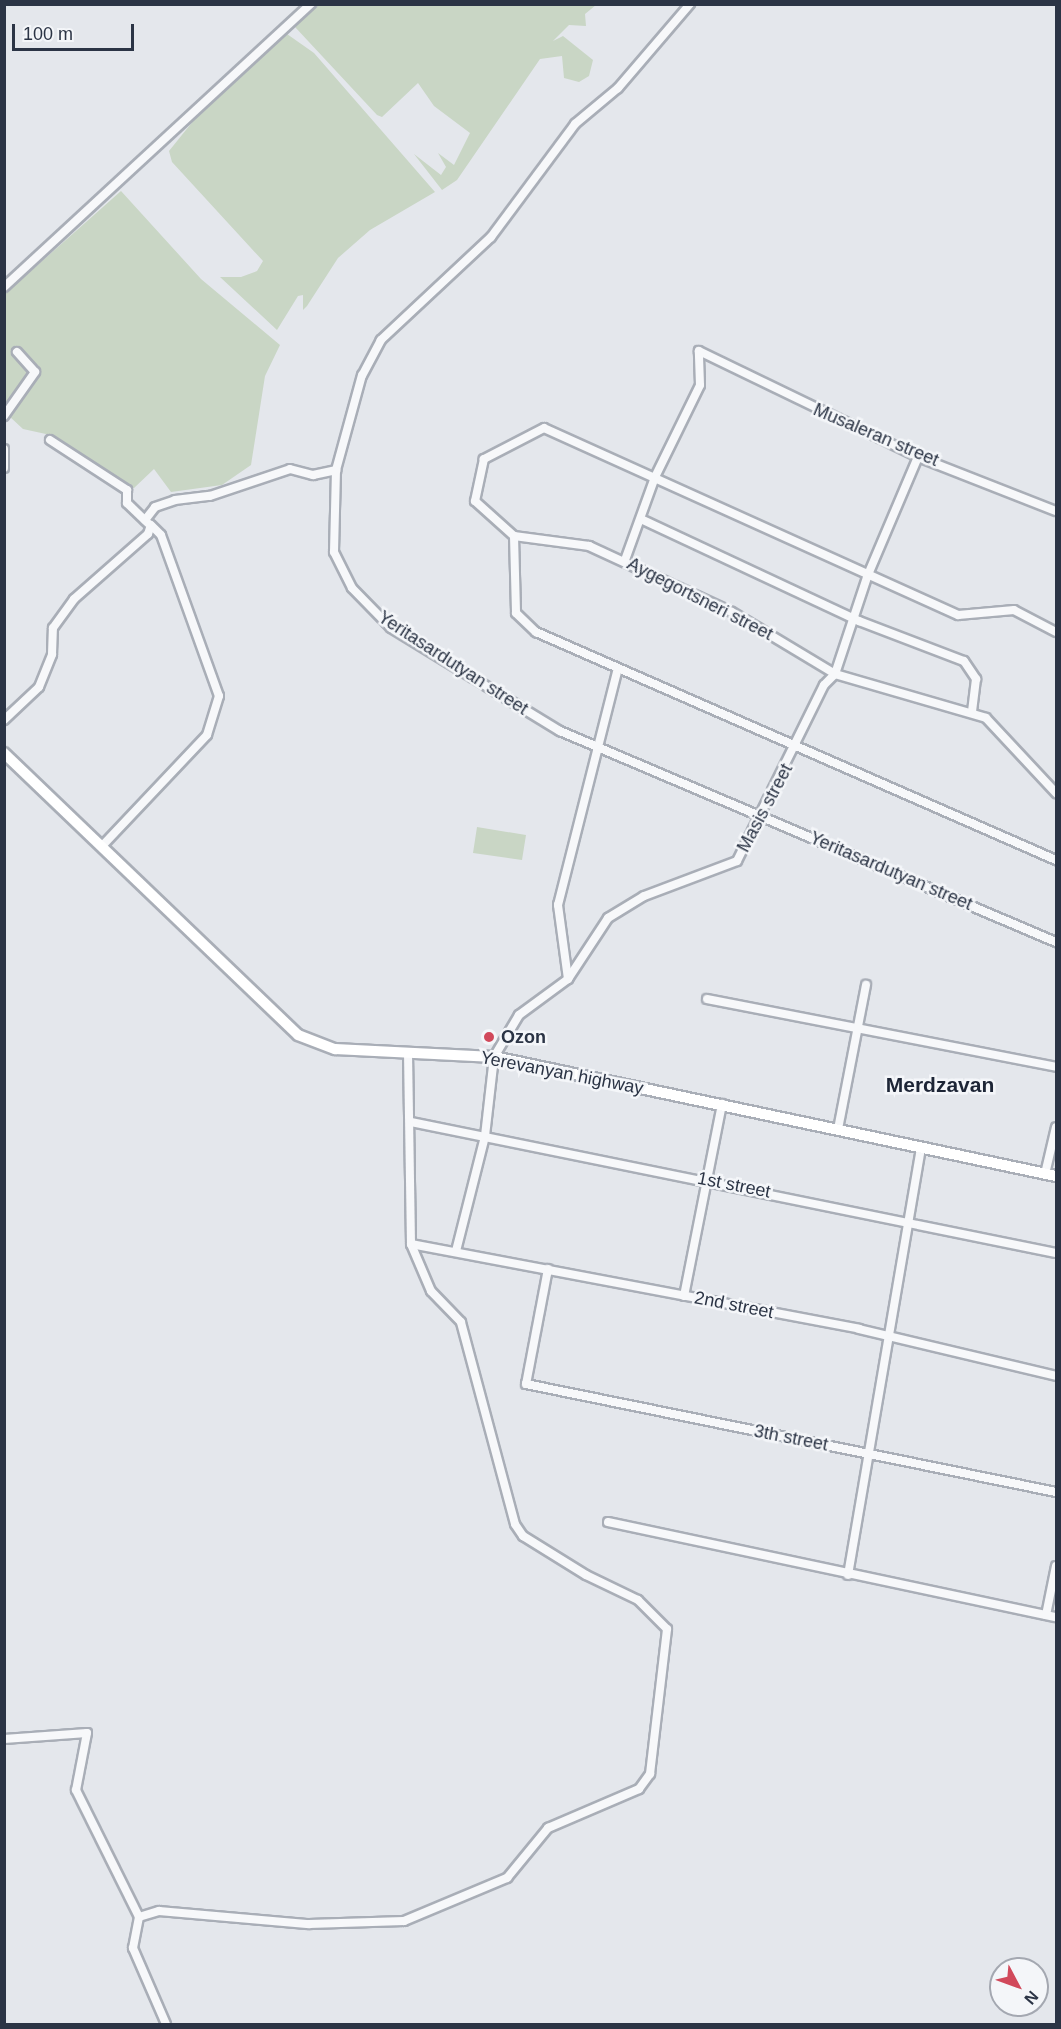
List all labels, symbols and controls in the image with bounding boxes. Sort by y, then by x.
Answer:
scale bar [15,12,136,50]
text: 100 m [23,24,73,44]
street label: Musaleran street [810,399,942,471]
street label: Aygegortsneri street [623,553,777,645]
street label: Yeritasardutyan street [374,606,532,720]
street label: Masis street [733,760,797,856]
street label: Yeritasardutyan street [806,827,976,915]
place label: Ozon [501,1026,546,1048]
marker: Ozon [482,1030,496,1044]
street label: Yerevanyan highway [479,1047,645,1099]
district label: Merdzavan [886,1072,994,1098]
street label: 1st street [696,1167,772,1203]
street label: 2nd street [693,1287,775,1323]
street label: 3th street [752,1420,830,1456]
north arrow [989,1957,1049,2017]
text: N [1021,1988,1042,2008]

